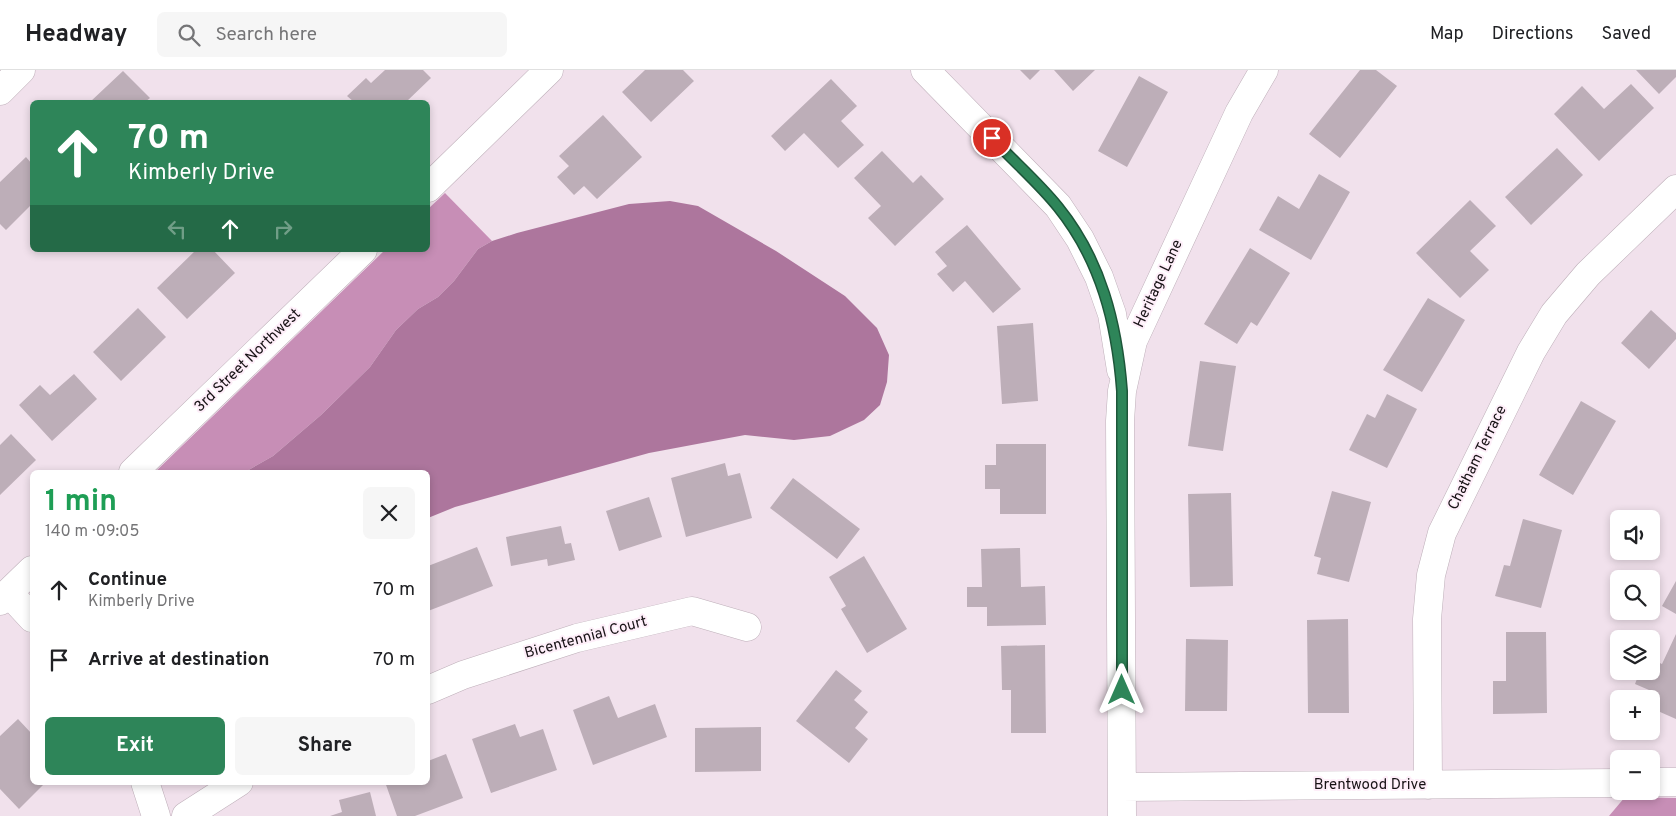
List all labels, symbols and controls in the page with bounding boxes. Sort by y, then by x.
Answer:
search box [157,12,507,57]
text: Headway [25,20,127,50]
icon: search [175,21,203,49]
text: Search here [215,23,317,47]
text: Map [1430,23,1464,46]
text: Directions [1492,23,1574,46]
text: Saved [1602,23,1651,46]
text: 70 m [128,117,209,161]
pin [971,117,1013,159]
icon: ahead [45,120,110,185]
icon: arrive [978,124,1006,152]
text: Kimberly Drive [128,160,275,187]
icon: left [163,215,191,243]
icon: ahead [216,215,244,243]
icon: right [269,215,297,243]
street label: Heritage Lane [1130,237,1188,331]
street label: 3rd Street Northwest [191,305,305,417]
street label: Chatham Terrace [1444,403,1512,513]
text: 1 min [45,484,117,521]
button: close [363,487,415,539]
map controls [1610,510,1660,800]
button: sound [1610,510,1660,560]
text: 140 m · 09:05 [45,522,139,542]
text: Continue [88,568,167,592]
button: search [1610,570,1660,620]
icon: ahead [45,576,73,604]
text: 70 m [373,578,415,602]
text: Kimberly Drive [88,592,195,612]
street label: Bicentennial Court [523,613,649,663]
button: layers [1610,630,1660,680]
icon: arrive [45,646,73,674]
text: Arrive at destination [88,648,269,672]
text: 70 m [373,648,415,672]
position arrow [1095,663,1147,715]
button: + [1610,690,1660,740]
button: Exit [45,717,225,775]
button: Share [235,717,415,775]
button: − [1610,750,1660,800]
street label: Brentwood Drive [1314,776,1426,795]

